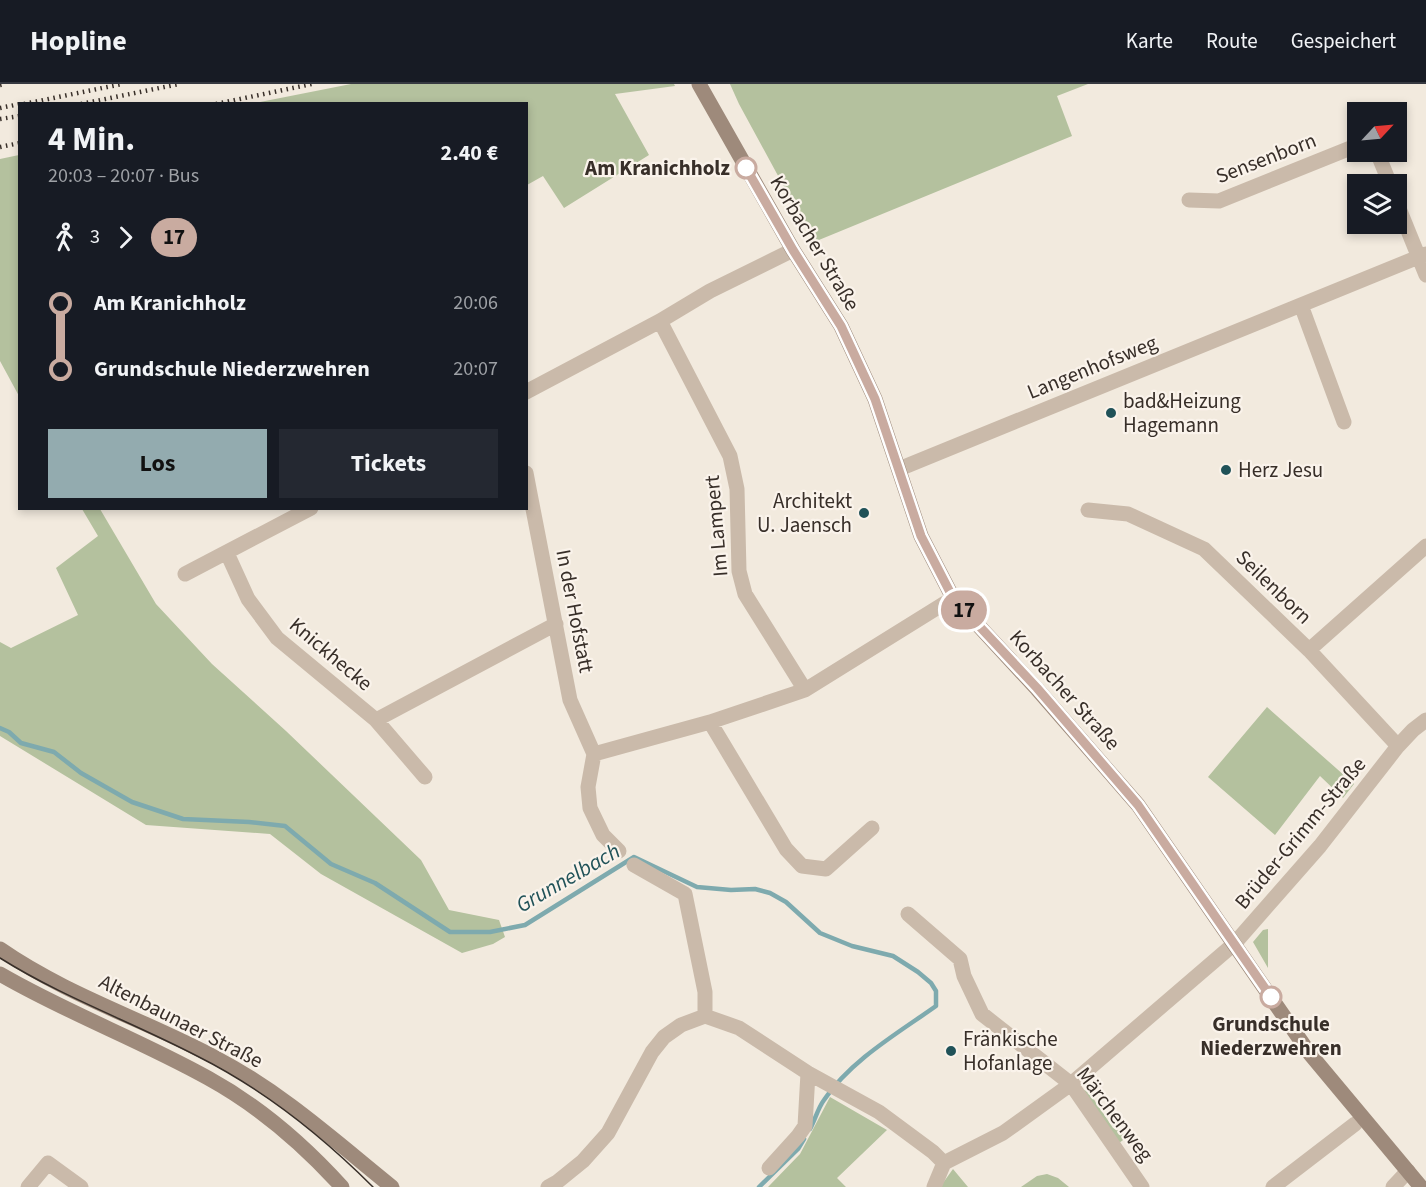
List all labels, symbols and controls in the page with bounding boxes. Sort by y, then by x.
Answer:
text: Hopline [30,21,127,61]
text: Karte [1126,26,1173,56]
text: Route [1206,26,1258,56]
text: Gespeichert [1291,26,1396,56]
north arrow [1347,102,1407,162]
map controls [1347,102,1407,234]
text: 4 Min. [48,116,135,163]
street label: Sensenborn [1211,125,1321,191]
text: 2.40 € [441,137,498,169]
place label: Am Kranichholz [584,153,730,183]
marker: Am Kranichholz [735,157,757,179]
text: 20:03 – 20:07 · Bus [48,162,199,190]
street label: Korbacher Straße [763,170,867,316]
button: layers [1347,174,1407,234]
icon: walk [48,221,81,254]
icon: forward [109,221,142,254]
text: 17 [163,222,185,252]
text: 3 [90,223,100,251]
text: Am Kranichholz [94,287,246,319]
text: 20:06 [453,289,498,317]
street label: Langenhofsweg [1022,327,1162,407]
text: Grundschule Niederzwehren [94,353,370,385]
text: 20:07 [453,355,498,383]
place label: bad&Heizung Hagemann [1123,386,1241,440]
marker: bad&Heizung Hagemann [1104,406,1118,420]
button: Los [48,429,267,498]
button: Tickets [279,429,498,498]
place label: Herz Jesu [1238,455,1323,485]
marker: Herz Jesu [1219,463,1233,477]
street label: Im Lampert [697,474,735,578]
place label: Architekt U. Jaensch [757,486,852,540]
marker: Architekt U. Jaensch [857,506,871,520]
street label: Seilenborn [1229,543,1319,631]
street label: In der Hofstatt [548,547,602,675]
line badge: 17 [937,590,991,630]
text: 17 [953,595,975,625]
street label: Knickhecke [283,610,379,698]
street label: Korbacher Straße [1003,623,1127,757]
street label: Brüder-Grimm-Straße [1227,750,1373,916]
water label: Grunnelbach [510,835,626,921]
street label: Altenbaunaer Straße [94,967,268,1075]
marker: Grundschule Niederzwehren [1260,986,1282,1008]
place label: Grundschule Niederzwehren [1200,1009,1342,1063]
place label: Fränkische Hofanlage [963,1024,1058,1078]
marker: Fränkische Hofanlage [944,1044,958,1058]
street label: Märchenweg [1069,1060,1161,1168]

